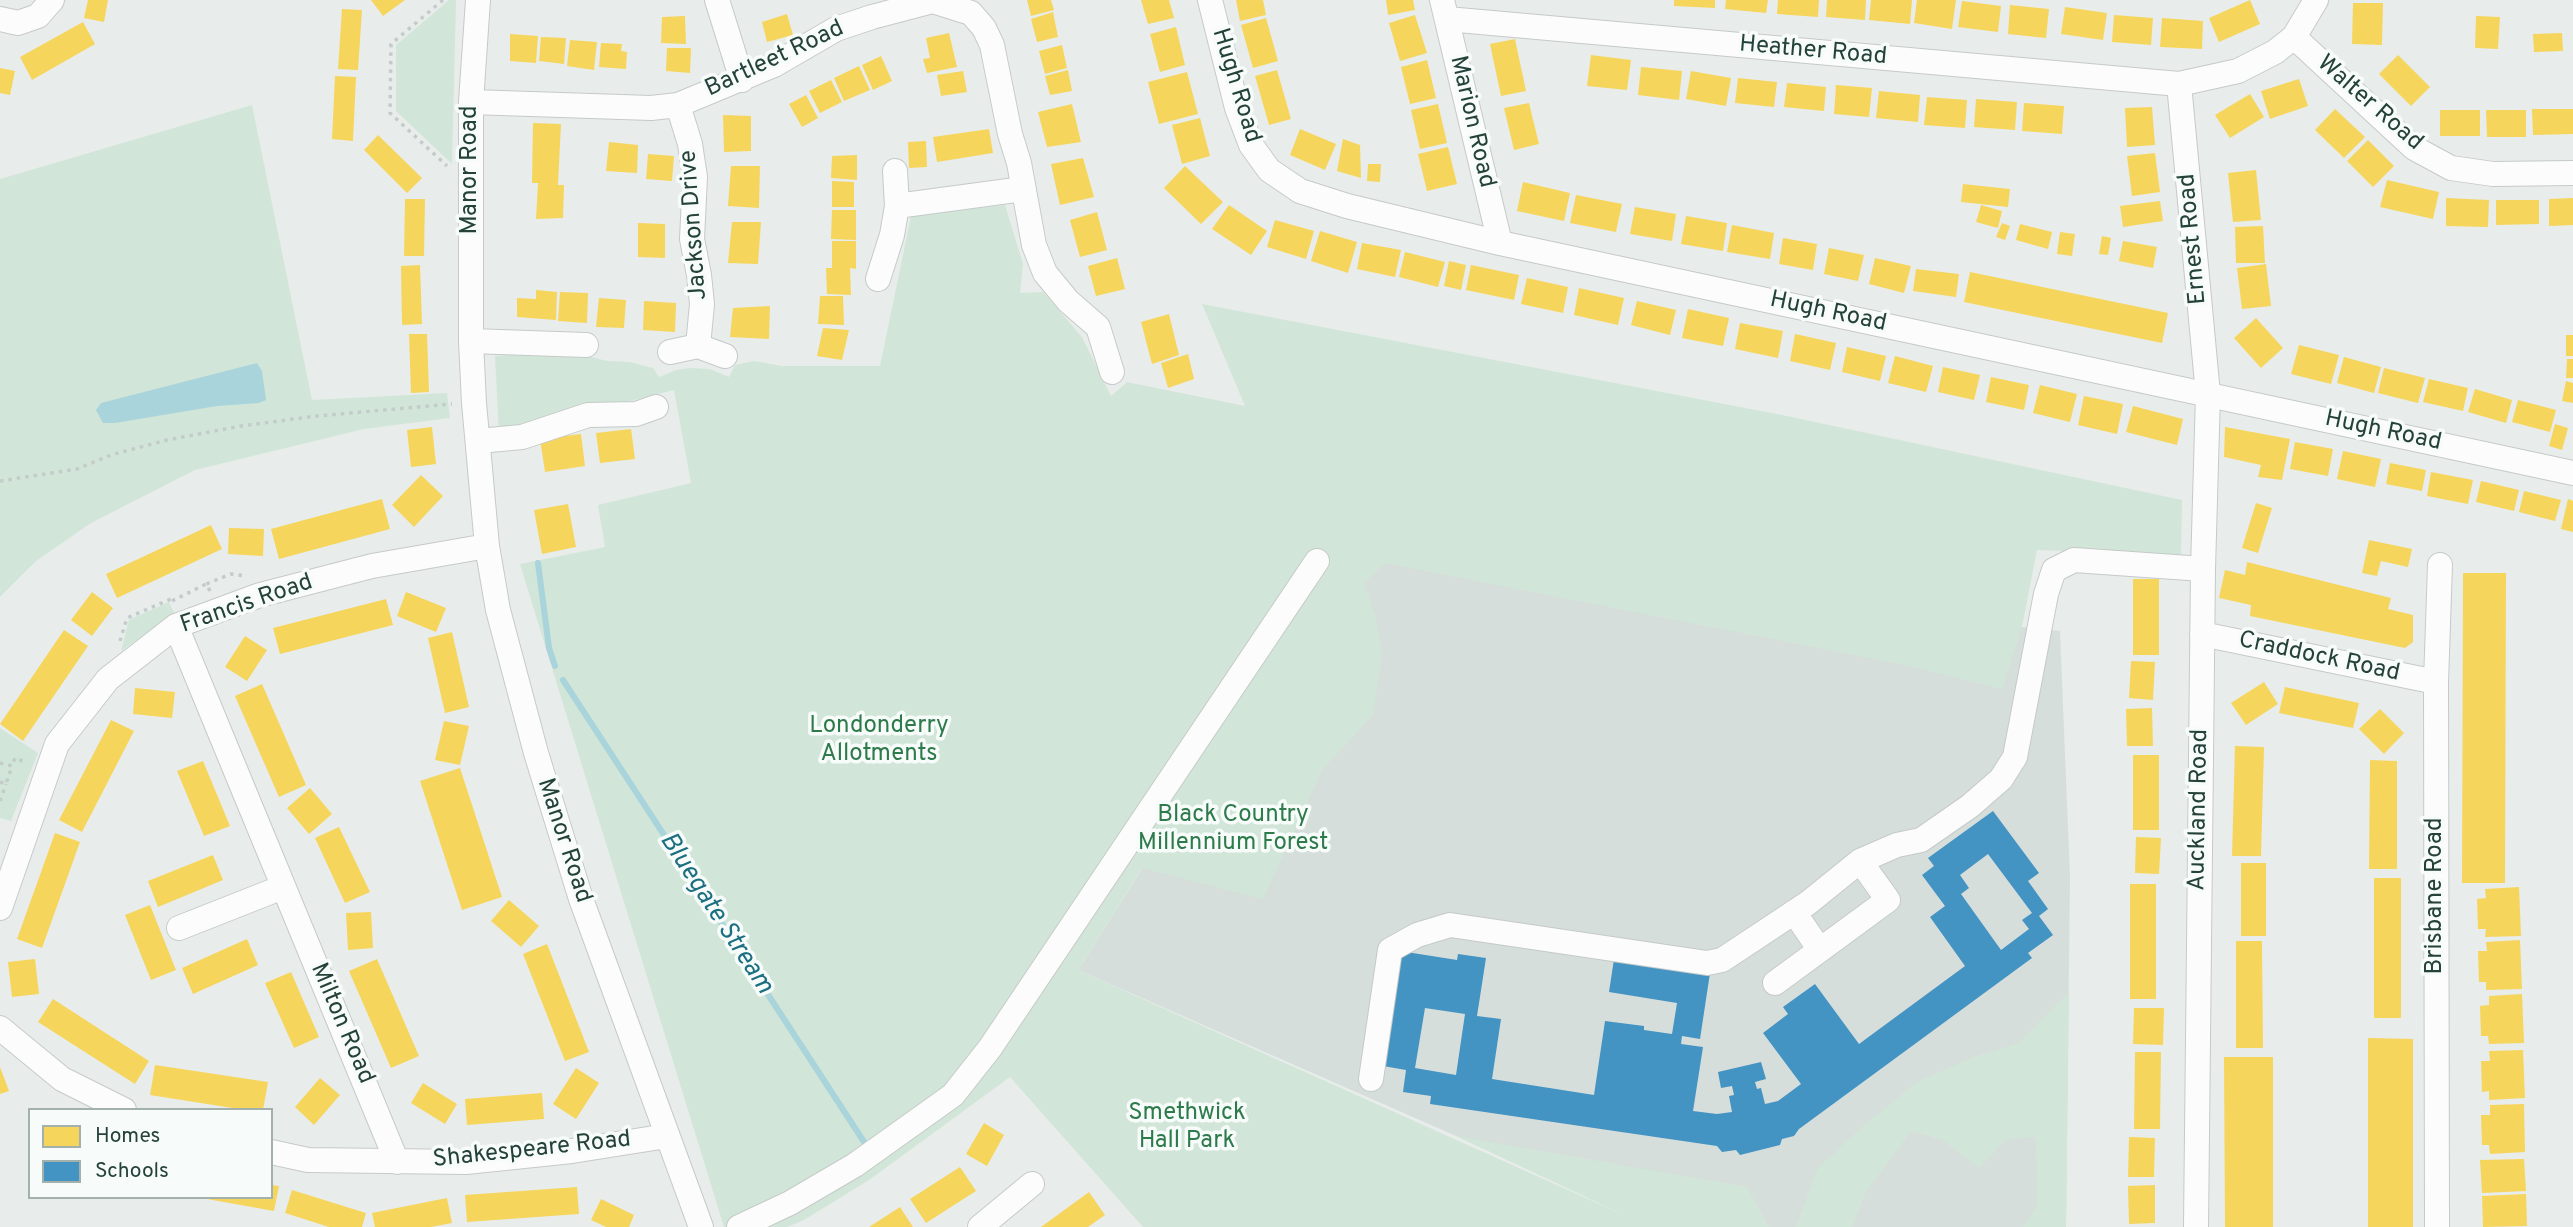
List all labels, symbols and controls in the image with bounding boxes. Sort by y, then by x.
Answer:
street label: Bartleet Road [701,15,849,105]
street label: Hugh Road [1204,25,1266,147]
street label: Heather Road [1738,31,1888,73]
street label: Walter Road [2310,50,2428,158]
street label: Marion Road [1442,53,1500,191]
street label: Manor Road [457,105,485,235]
street label: Jackson Drive [675,149,715,301]
street label: Ernest Road [2174,172,2214,306]
street label: Hugh Road [1767,287,1889,339]
street label: Hugh Road [2322,406,2444,458]
street label: Francis Road [177,569,317,641]
street label: Craddock Road [2236,627,2402,689]
park label: Londonderry Allotments [809,713,949,769]
street label: Auckland Road [2184,729,2216,891]
street label: Manor Road [529,775,597,907]
park label: Black Country Millennium Forest [1138,802,1328,858]
street label: Brisbane Road [2422,817,2450,975]
water label: Bluegate Stream [651,827,779,1001]
street label: Milton Road [303,959,379,1089]
park label: Smethwick Hall Park [1128,1100,1246,1156]
legend [28,1108,273,1199]
text: Homes [95,1123,160,1150]
street label: Shakespeare Road [431,1126,633,1176]
text: Schools [95,1158,169,1185]

